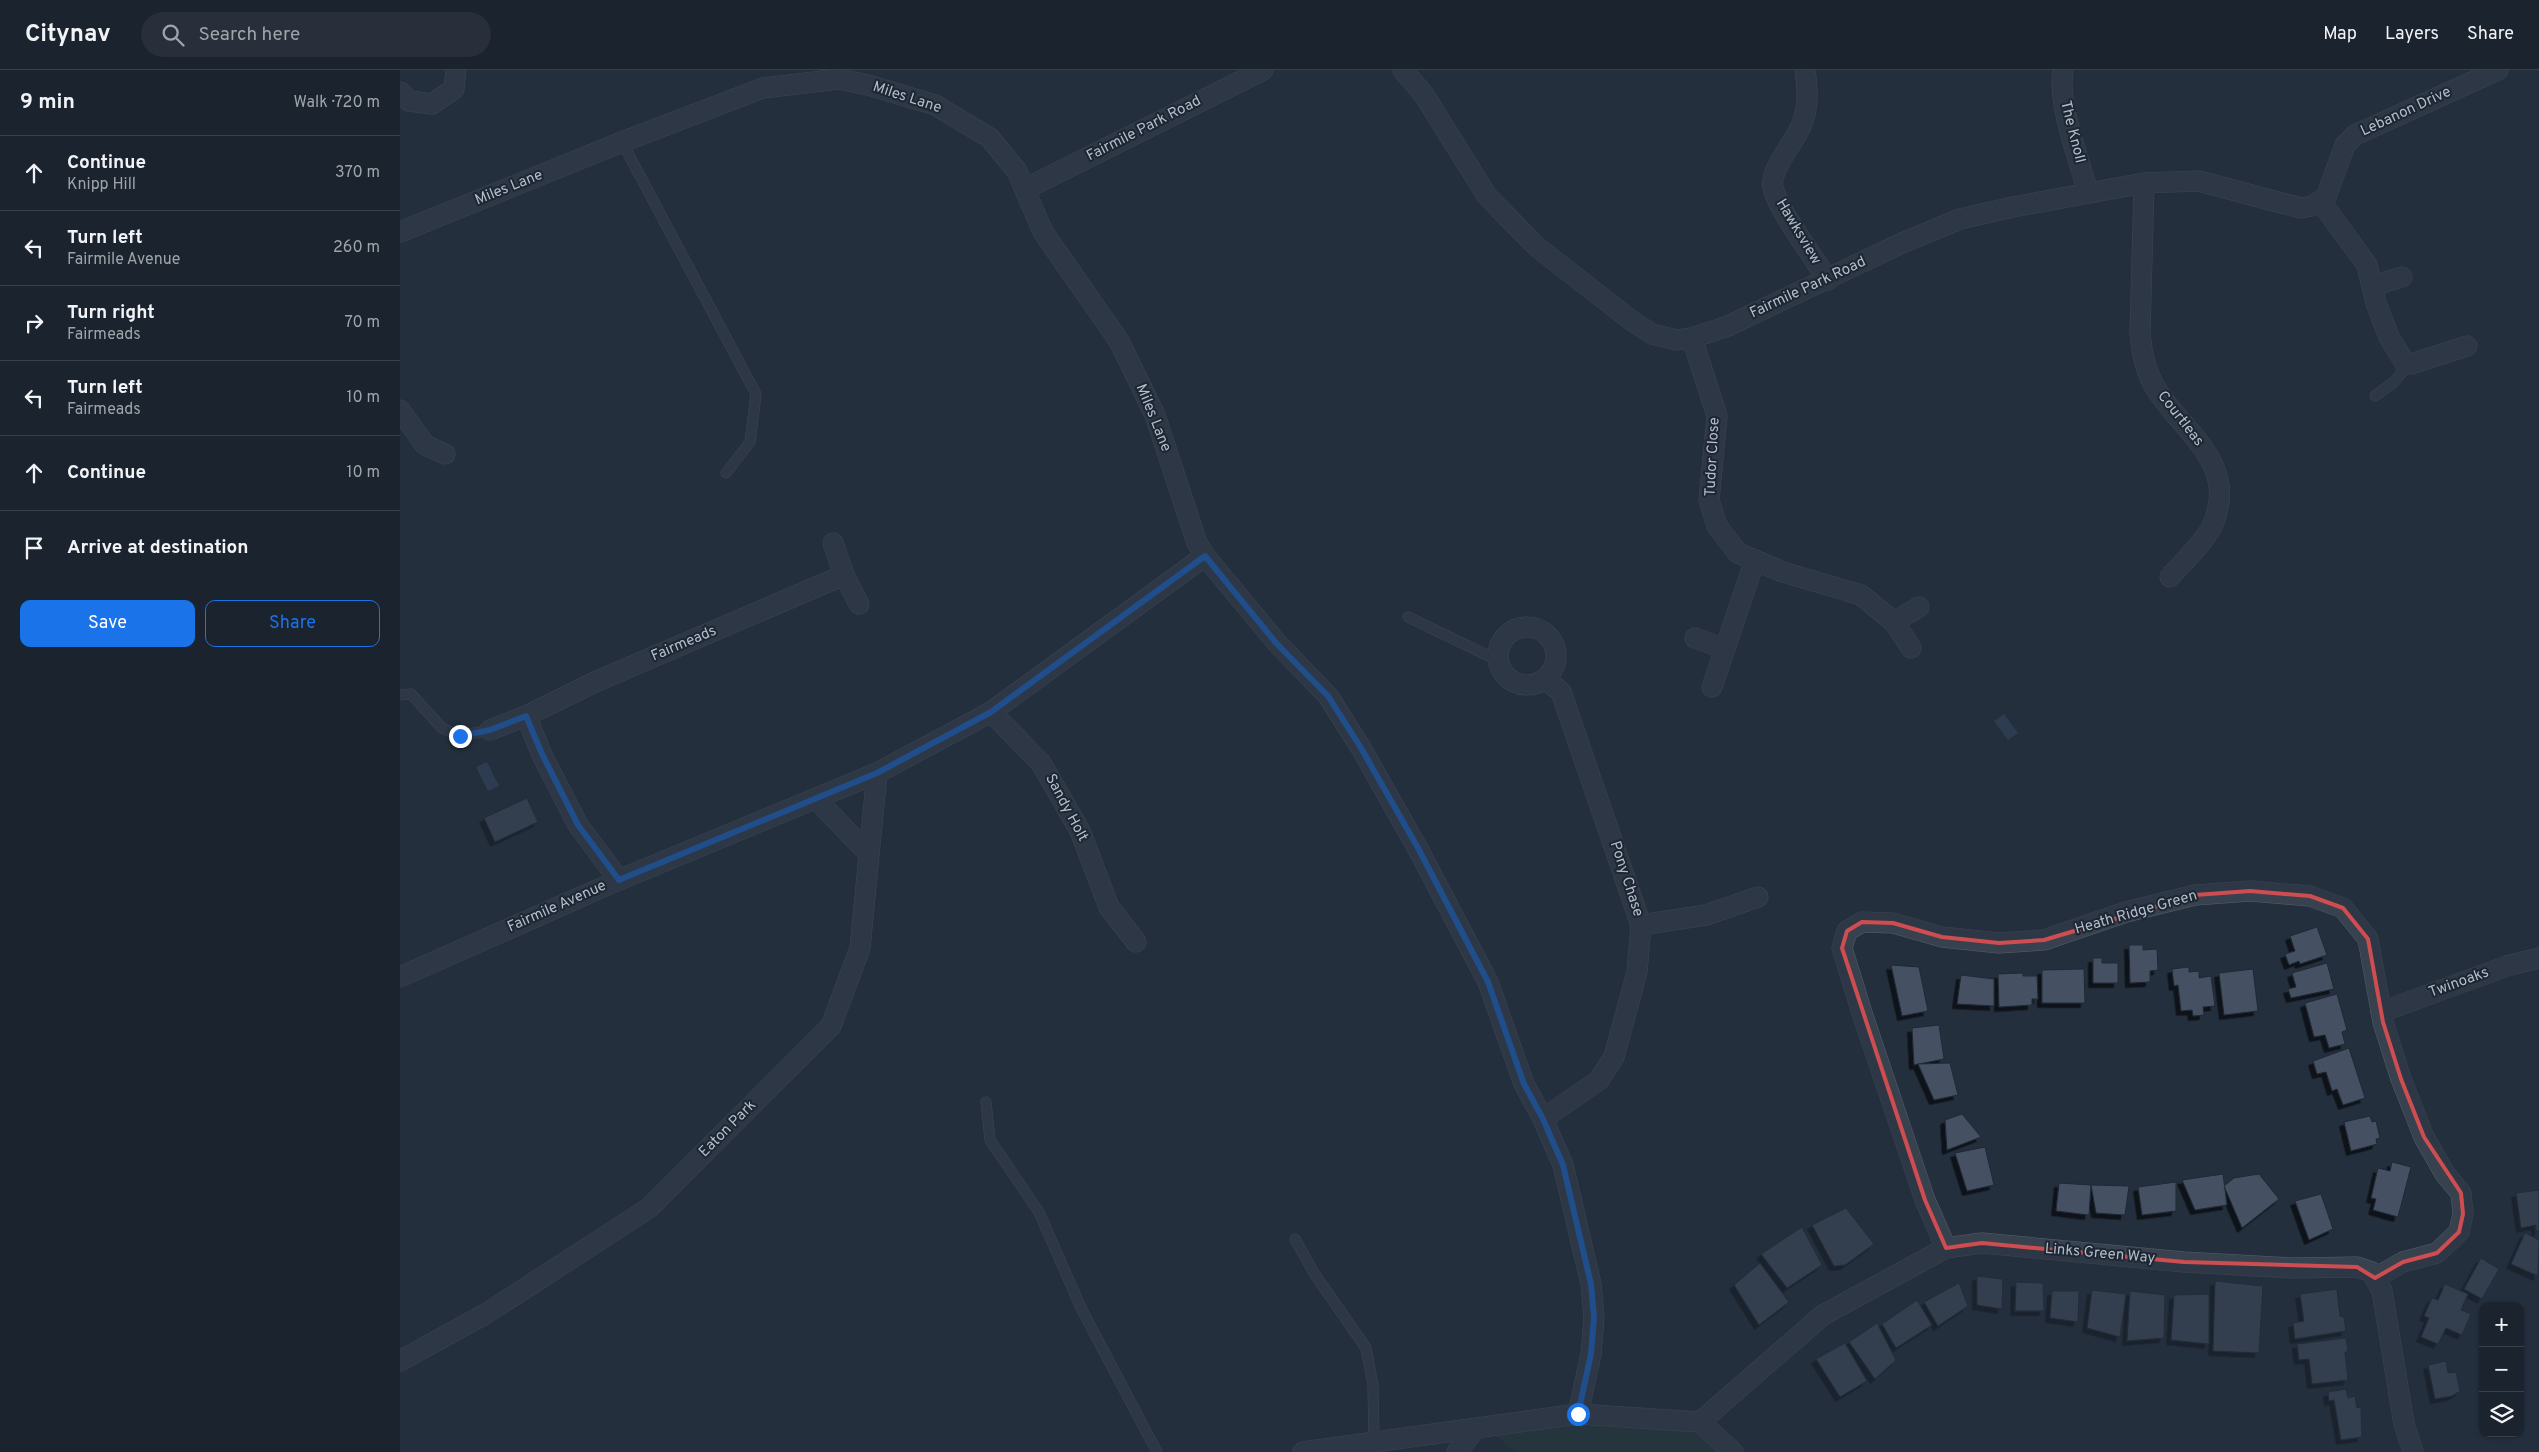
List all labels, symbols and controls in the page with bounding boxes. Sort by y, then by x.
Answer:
search box [141,12,491,57]
text: Citynav [25,20,111,50]
icon: search [159,21,187,49]
text: Search here [199,23,300,47]
text: Map [2323,23,2357,46]
text: Layers [2385,23,2439,46]
text: Share [2467,23,2514,46]
street label: Miles Lane [870,78,944,118]
street label: Lebanon Drive [2358,83,2454,141]
text: 9 min [20,89,75,116]
street label: Fairmile Park Road [1084,92,1204,166]
text: Walk · 720 m [293,93,380,113]
street label: The Knoll [2055,99,2089,165]
text: Continue [67,151,146,175]
icon: ahead [20,159,48,187]
text: 370 m [335,163,380,183]
street label: Miles Lane [472,166,546,210]
text: Knipp Hill [67,175,136,195]
street label: Hawksview [1771,196,1825,268]
text: Turn left [67,226,143,250]
icon: left [20,234,48,262]
text: 260 m [333,238,380,258]
text: Fairmile Avenue [67,250,180,270]
street label: Fairmile Park Road [1747,253,1869,323]
text: Turn right [67,301,155,325]
icon: right [20,309,48,337]
text: 70 m [345,313,380,333]
text: Fairmeads [67,325,141,345]
text: Turn left [67,376,143,400]
street label: Miles Lane [1131,381,1175,455]
icon: left [20,384,48,412]
text: 10 m [346,388,380,408]
street label: Courtleas [2153,388,2207,450]
text: Fairmeads [67,400,141,420]
street label: Tudor Close [1701,417,1725,497]
icon: ahead [20,459,48,487]
text: Continue [67,461,146,485]
text: 10 m [346,463,380,483]
icon: arrive [20,534,48,562]
text: Arrive at destination [67,536,248,560]
button: Save [20,600,195,647]
button: Share [205,600,380,647]
street label: Fairmeads [648,622,720,666]
route end [449,725,472,748]
street label: Sandy Holt [1040,771,1092,845]
street label: Pony Chase [1605,839,1647,919]
street label: Fairmile Avenue [505,877,609,937]
street label: Heath Ridge Green [2073,886,2199,940]
street label: Twinoaks [2426,963,2492,1003]
street label: Eaton Park [695,1096,761,1162]
street label: Links Green Way [2044,1240,2156,1268]
map controls [2479,1302,2524,1437]
button: + [2479,1302,2524,1347]
button: − [2479,1347,2524,1392]
button: layers [2479,1392,2524,1437]
route start [1567,1403,1590,1426]

